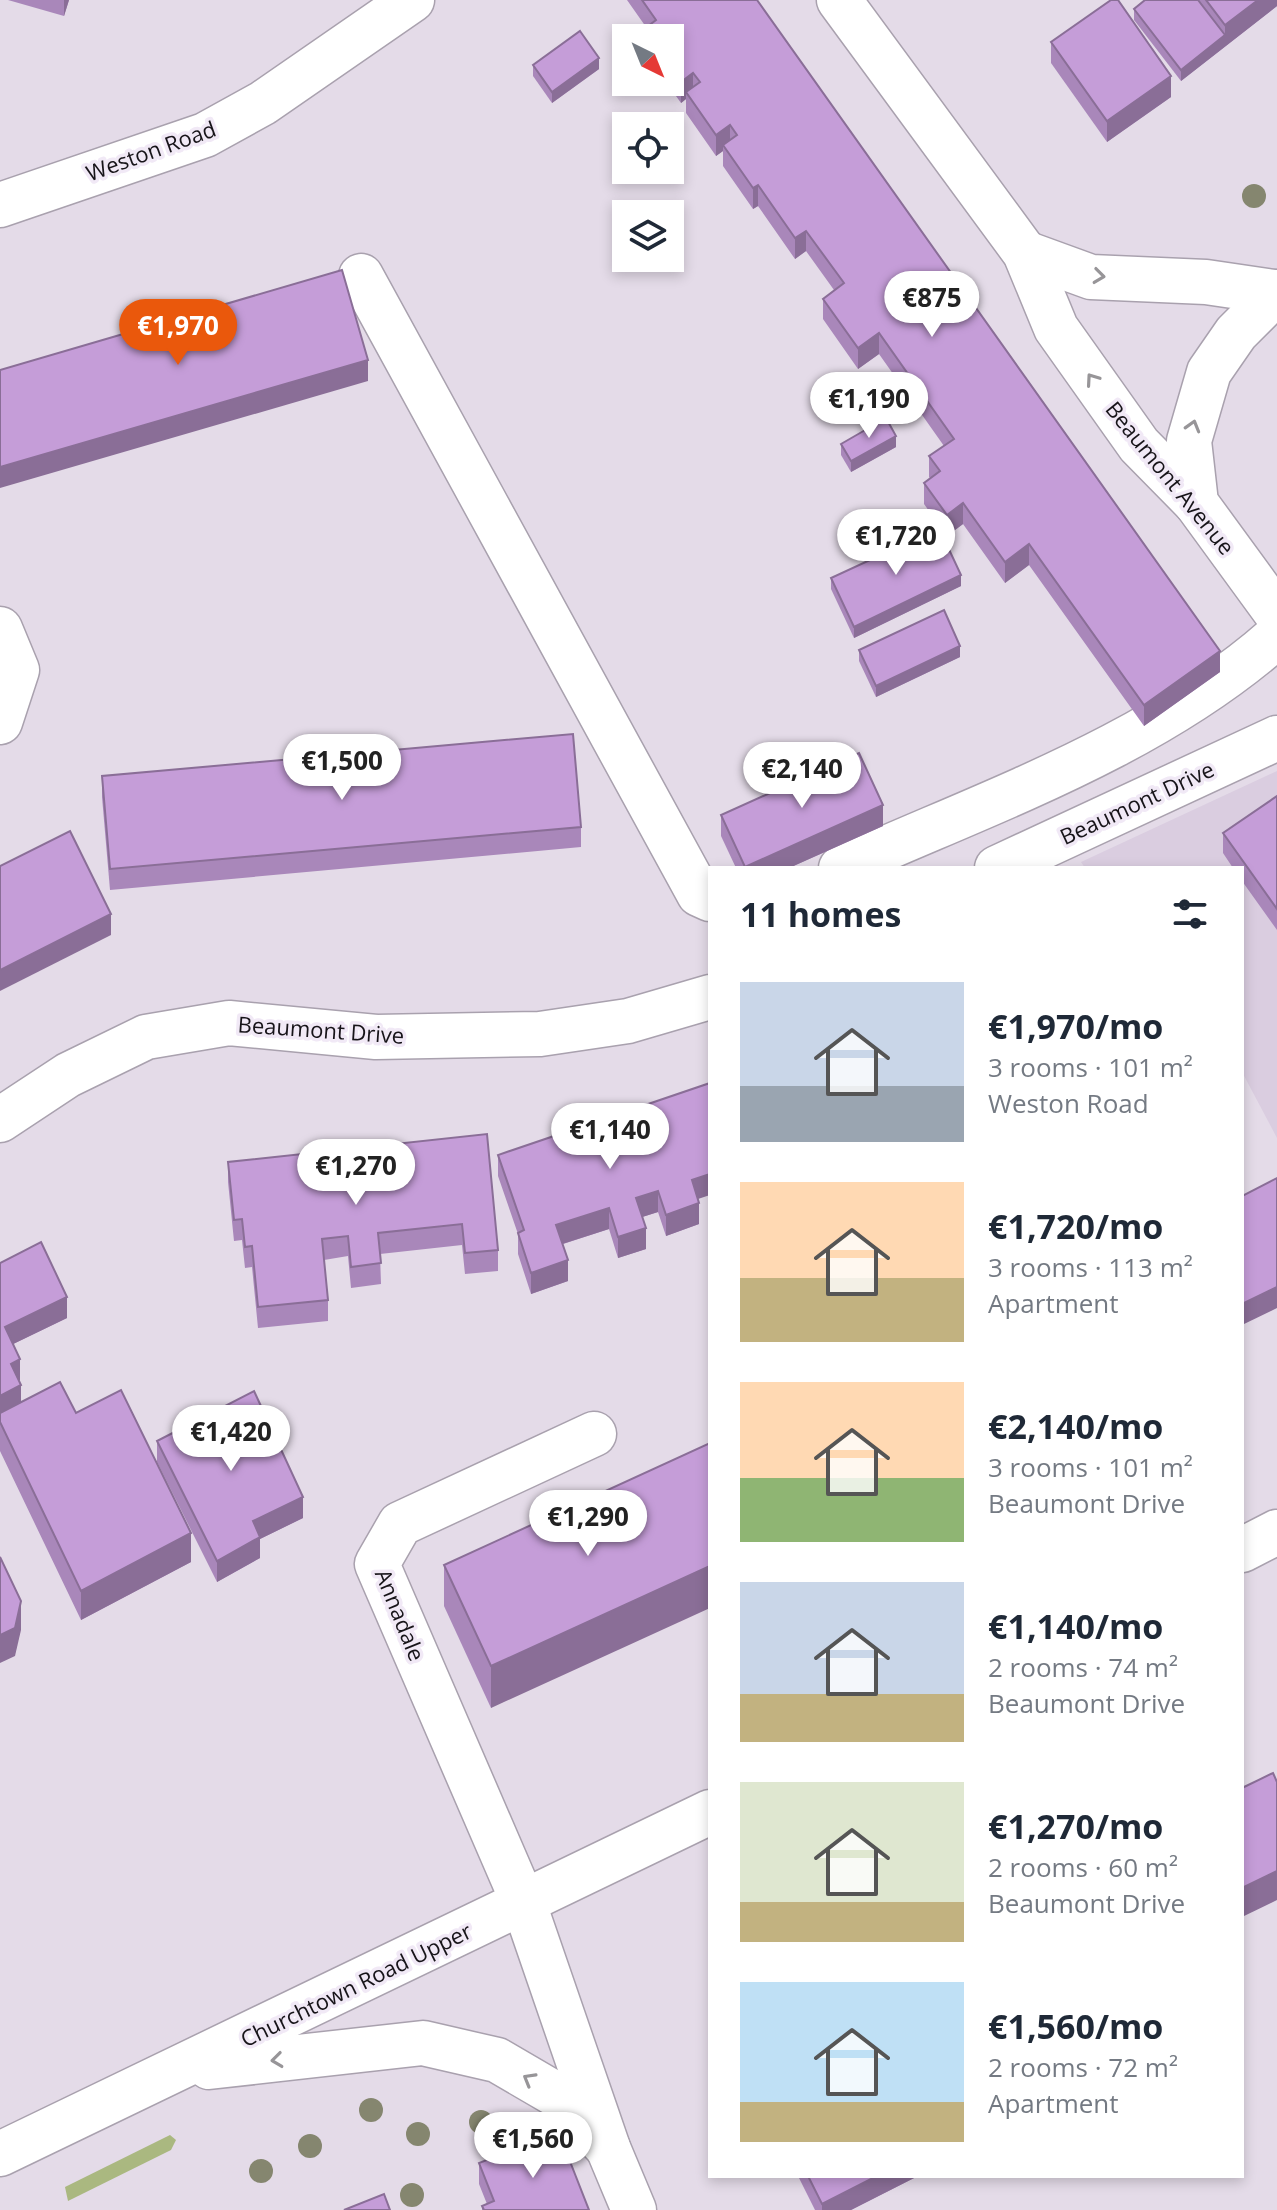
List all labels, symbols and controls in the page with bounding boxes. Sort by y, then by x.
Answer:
north arrow [612,24,684,96]
map controls [612,24,684,272]
button: locate [612,112,684,184]
street label: Weston Road [82,113,220,187]
button: layers [612,200,684,272]
one-way arrow [1092,267,1106,284]
pin: €875 [885,271,979,339]
text: €875 [902,279,962,315]
pin: €1,970 [113,299,243,367]
text: €1,970 [137,307,219,343]
pin: €1,190 [804,372,934,440]
one-way arrow [1087,374,1102,388]
text: €1,190 [828,380,910,416]
street label: Beaumont Avenue [1099,394,1242,560]
one-way arrow [1184,419,1200,433]
pin: €1,720 [831,509,961,577]
text: €1,720 [855,517,937,553]
pin: €1,500 [277,734,407,802]
text: €1,500 [301,742,383,778]
pin: €2,140 [737,742,867,810]
text: €2,140 [761,750,843,786]
street label: Beaumont Drive [1055,753,1219,851]
text: 11 homes [740,891,901,937]
icon: filters [1168,892,1212,936]
text: €1,970/mo [988,1003,1163,1049]
street label: Beaumont Drive [237,1008,405,1050]
icon: home [804,1014,900,1110]
text: 3 rooms · 101 m² [988,1049,1193,1085]
text: Weston Road [988,1085,1149,1121]
pin: €1,140 [545,1103,675,1171]
text: €1,140 [569,1111,651,1147]
pin: €1,270 [291,1139,421,1207]
text: €1,270 [315,1147,397,1183]
text: €1,720/mo [988,1203,1163,1249]
icon: home [804,1214,900,1310]
text: 3 rooms · 113 m² [988,1249,1193,1285]
text: Apartment [988,1285,1119,1321]
text: €2,140/mo [988,1403,1163,1449]
pin: €1,420 [166,1405,296,1473]
text: €1,420 [190,1413,272,1449]
icon: home [804,1414,900,1510]
text: 3 rooms · 101 m² [988,1449,1193,1485]
text: Beaumont Drive [988,1485,1185,1521]
pin: €1,290 [523,1490,653,1558]
text: €1,290 [547,1498,629,1534]
street label: Annadale [369,1564,433,1665]
text: €1,140/mo [988,1603,1163,1649]
icon: home [804,1614,900,1710]
text: 2 rooms · 74 m² [988,1649,1178,1685]
text: Beaumont Drive [988,1685,1185,1721]
text: €1,270/mo [988,1803,1163,1849]
icon: home [804,1814,900,1910]
text: 2 rooms · 60 m² [988,1849,1178,1885]
text: Beaumont Drive [988,1885,1185,1921]
street label: Churchtown Road Upper [235,1915,476,2053]
text: €1,560/mo [988,2003,1163,2049]
icon: home [804,2014,900,2110]
text: 2 rooms · 72 m² [988,2049,1178,2085]
one-way arrow [270,2052,283,2069]
one-way arrow [523,2073,538,2089]
text: Apartment [988,2085,1119,2121]
pin: €1,560 [468,2112,598,2180]
text: €1,560 [492,2120,574,2156]

